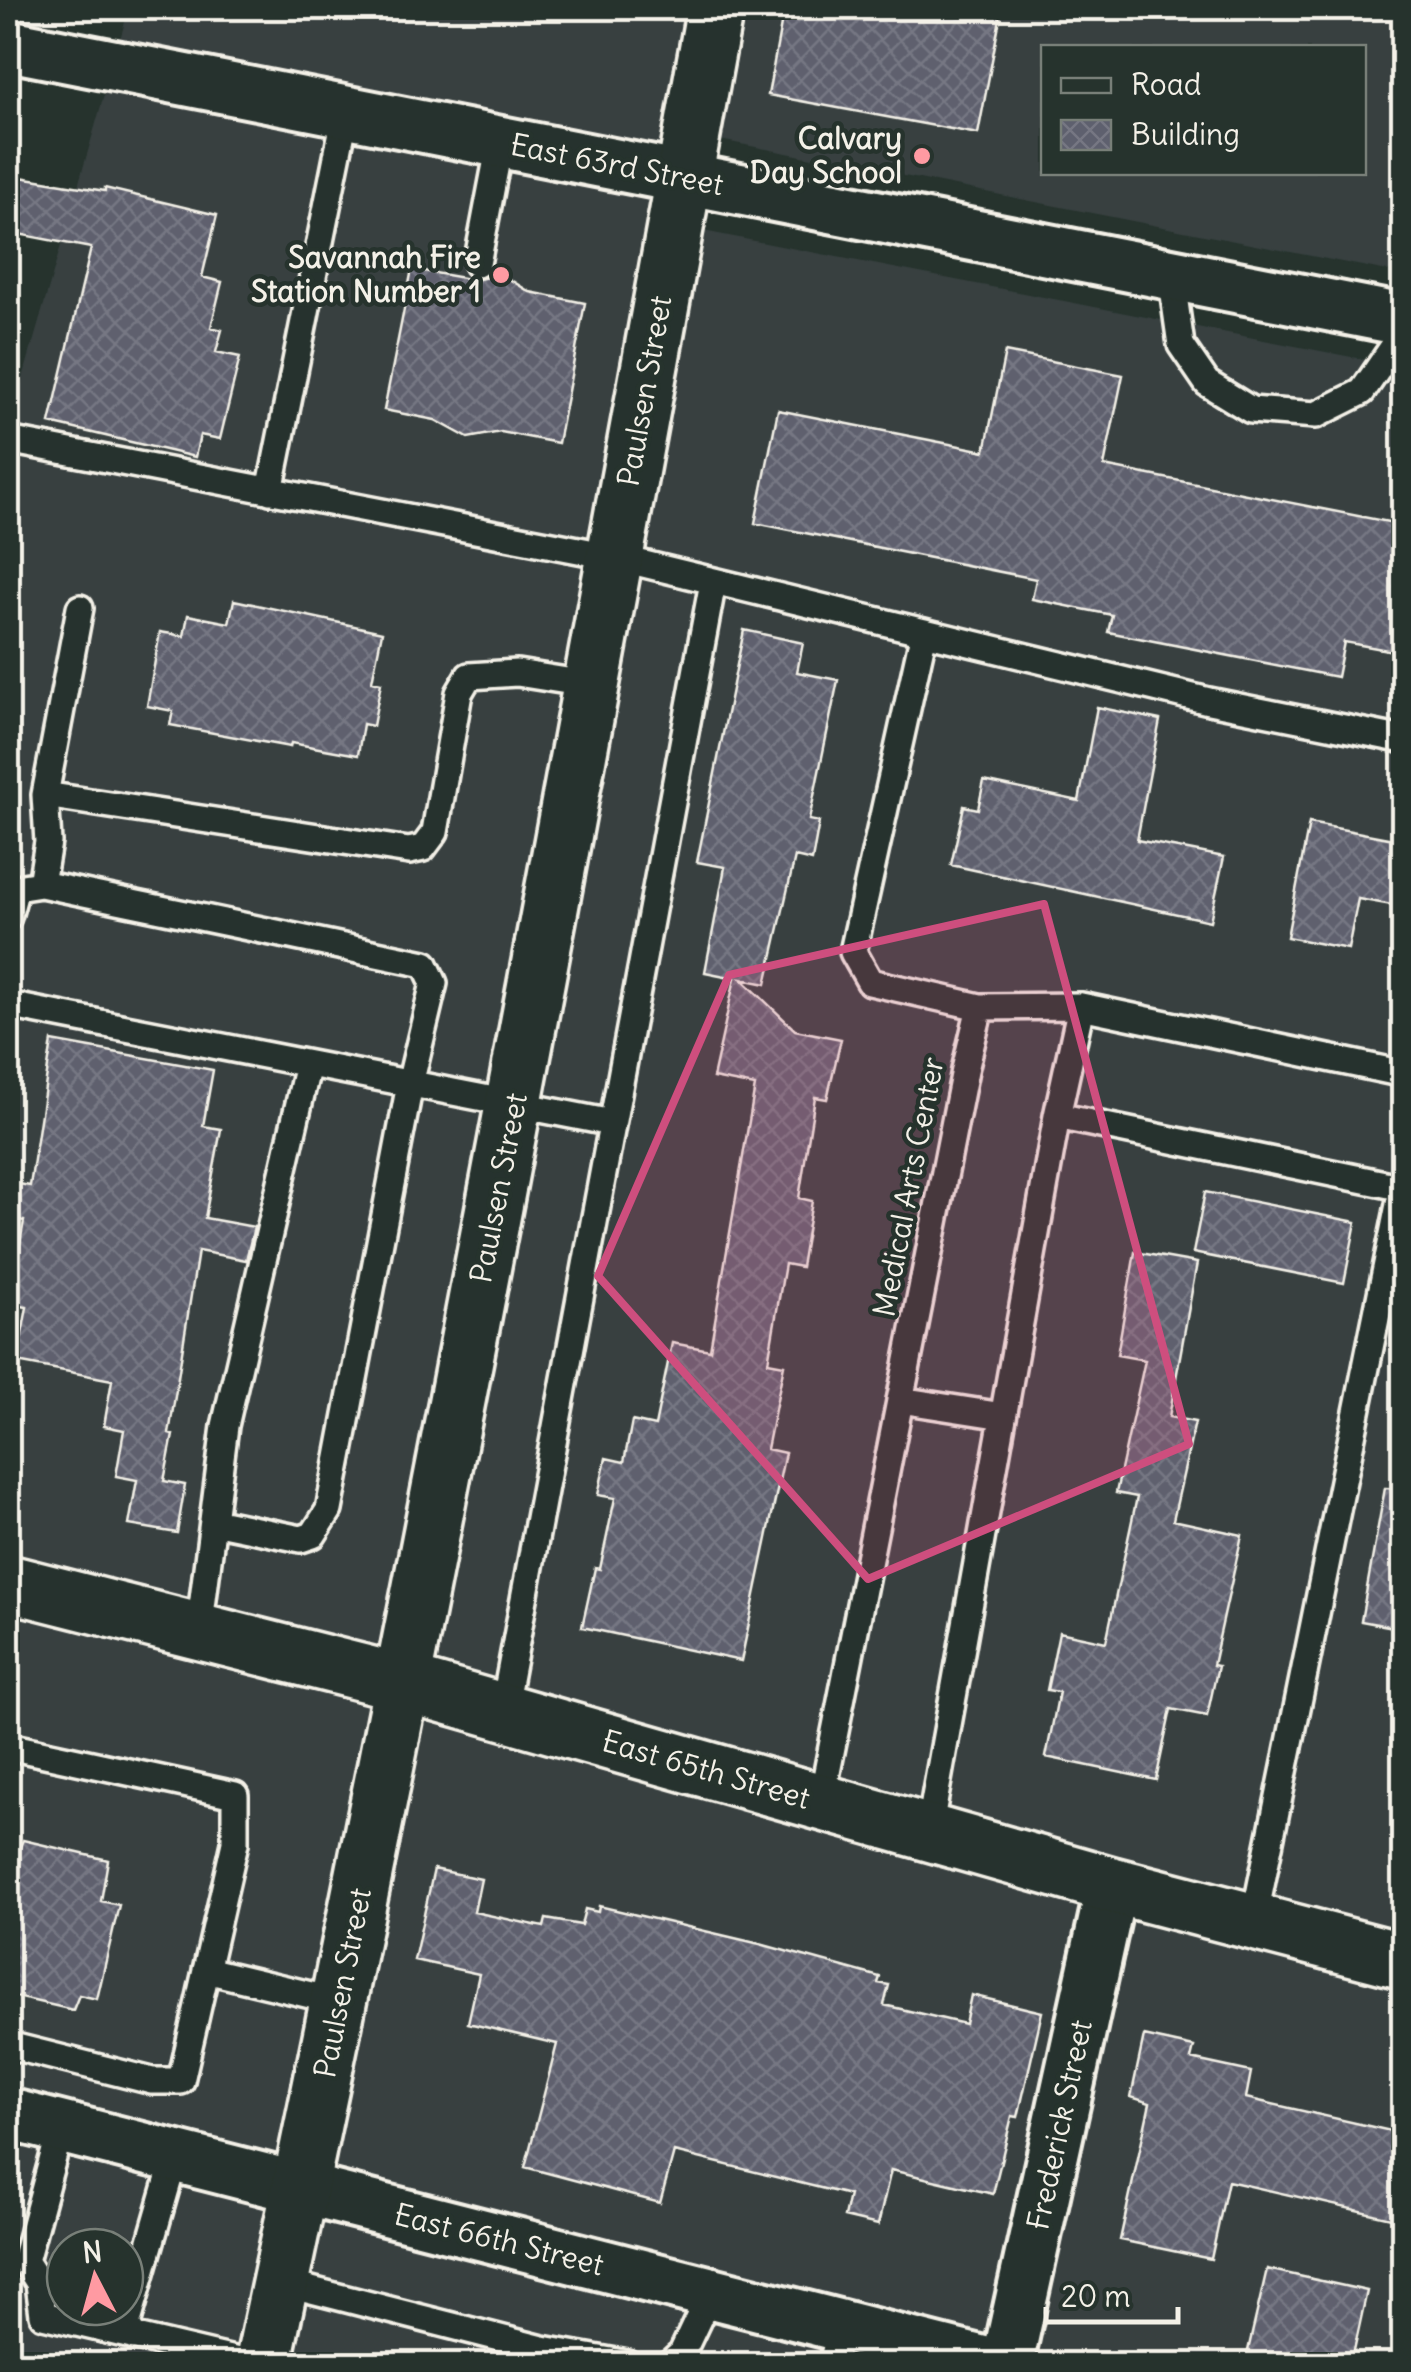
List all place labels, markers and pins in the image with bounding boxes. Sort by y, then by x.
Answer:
place label: Calvary Day School [750,119,902,191]
marker: Calvary Day School [911,145,933,167]
place label: Savannah Fire Station Number 1 [251,238,481,310]
marker: Savannah Fire Station Number 1 [490,264,512,286]

